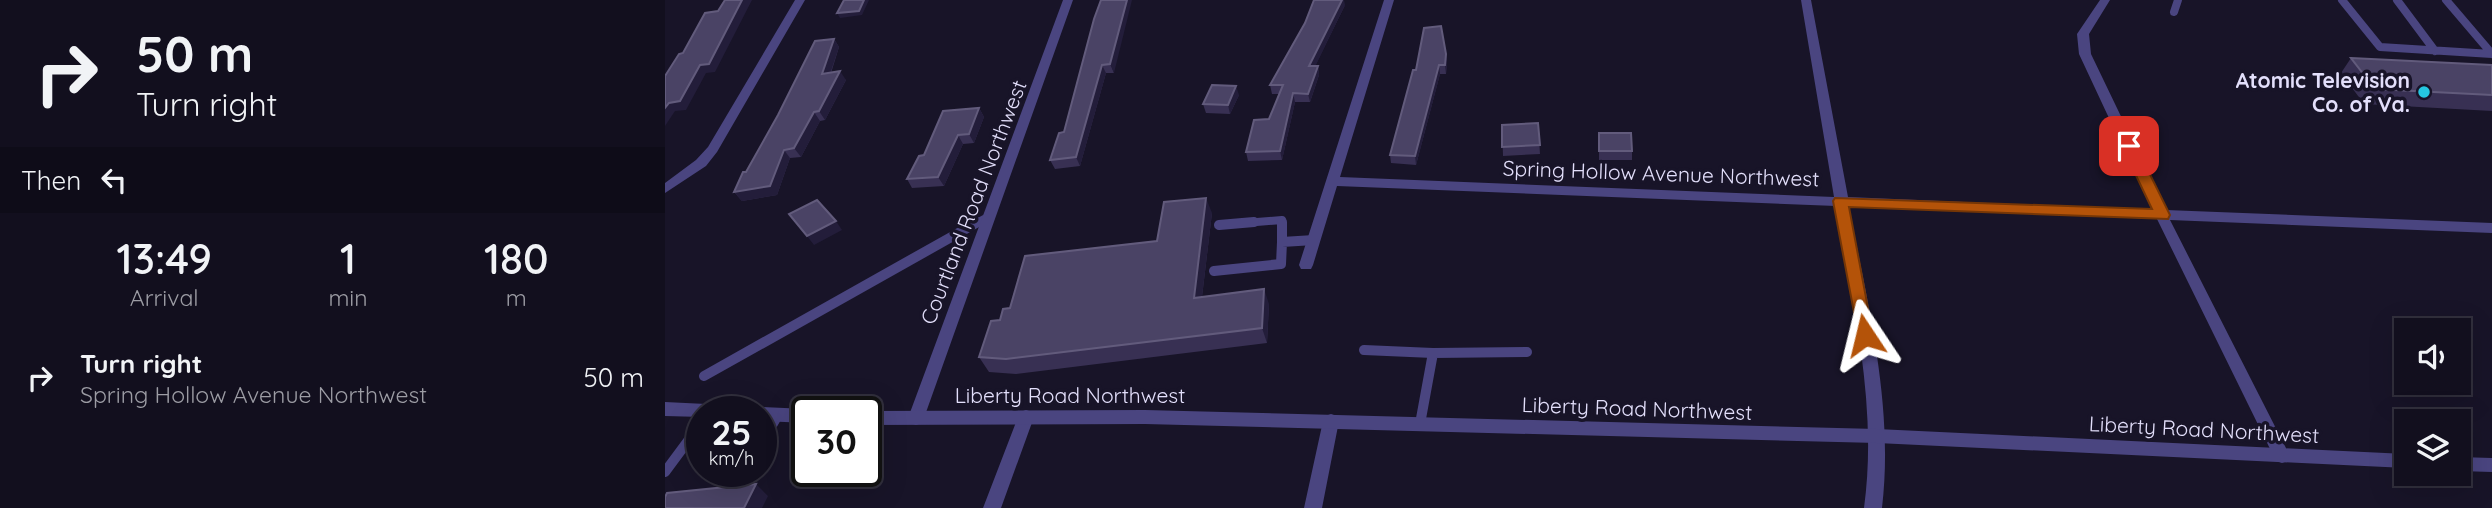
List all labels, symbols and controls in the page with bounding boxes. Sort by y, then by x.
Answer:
text: 50 m [136,23,253,84]
icon: right [21,28,112,119]
place label: Atomic Television Co. of Va. [2236,67,2410,117]
street label: Courtland Road Northwest [914,76,1032,328]
text: Turn right [136,84,277,124]
marker: Atomic Television Co. of Va. [2416,84,2432,100]
pin [2099,116,2159,176]
icon: arrive [2110,127,2148,165]
street label: Spring Hollow Avenue Northwest [1502,154,1820,192]
icon: left [95,161,133,199]
text: Then [21,164,81,197]
text: 13:49 [116,232,212,285]
text: 1 [340,232,356,285]
text: 180 [484,232,549,285]
text: Arrival [130,283,199,312]
text: min [328,283,368,312]
text: m [506,283,527,312]
position arrow [1828,298,1902,372]
map controls [2394,318,2471,486]
button: sound [2394,318,2471,395]
text: Turn right [80,347,202,380]
icon: right [21,359,59,397]
text: 50 m [584,361,644,394]
text: Spring Hollow Avenue Northwest [80,380,427,409]
street label: Liberty Road Northwest [955,382,1185,408]
street label: Liberty Road Northwest [1521,391,1753,425]
speed limit sign: 30 [791,396,882,487]
button: layers [2394,409,2471,486]
text: 25 [711,410,752,454]
street label: Liberty Road Northwest [2088,410,2320,448]
text: km/h [709,447,754,470]

